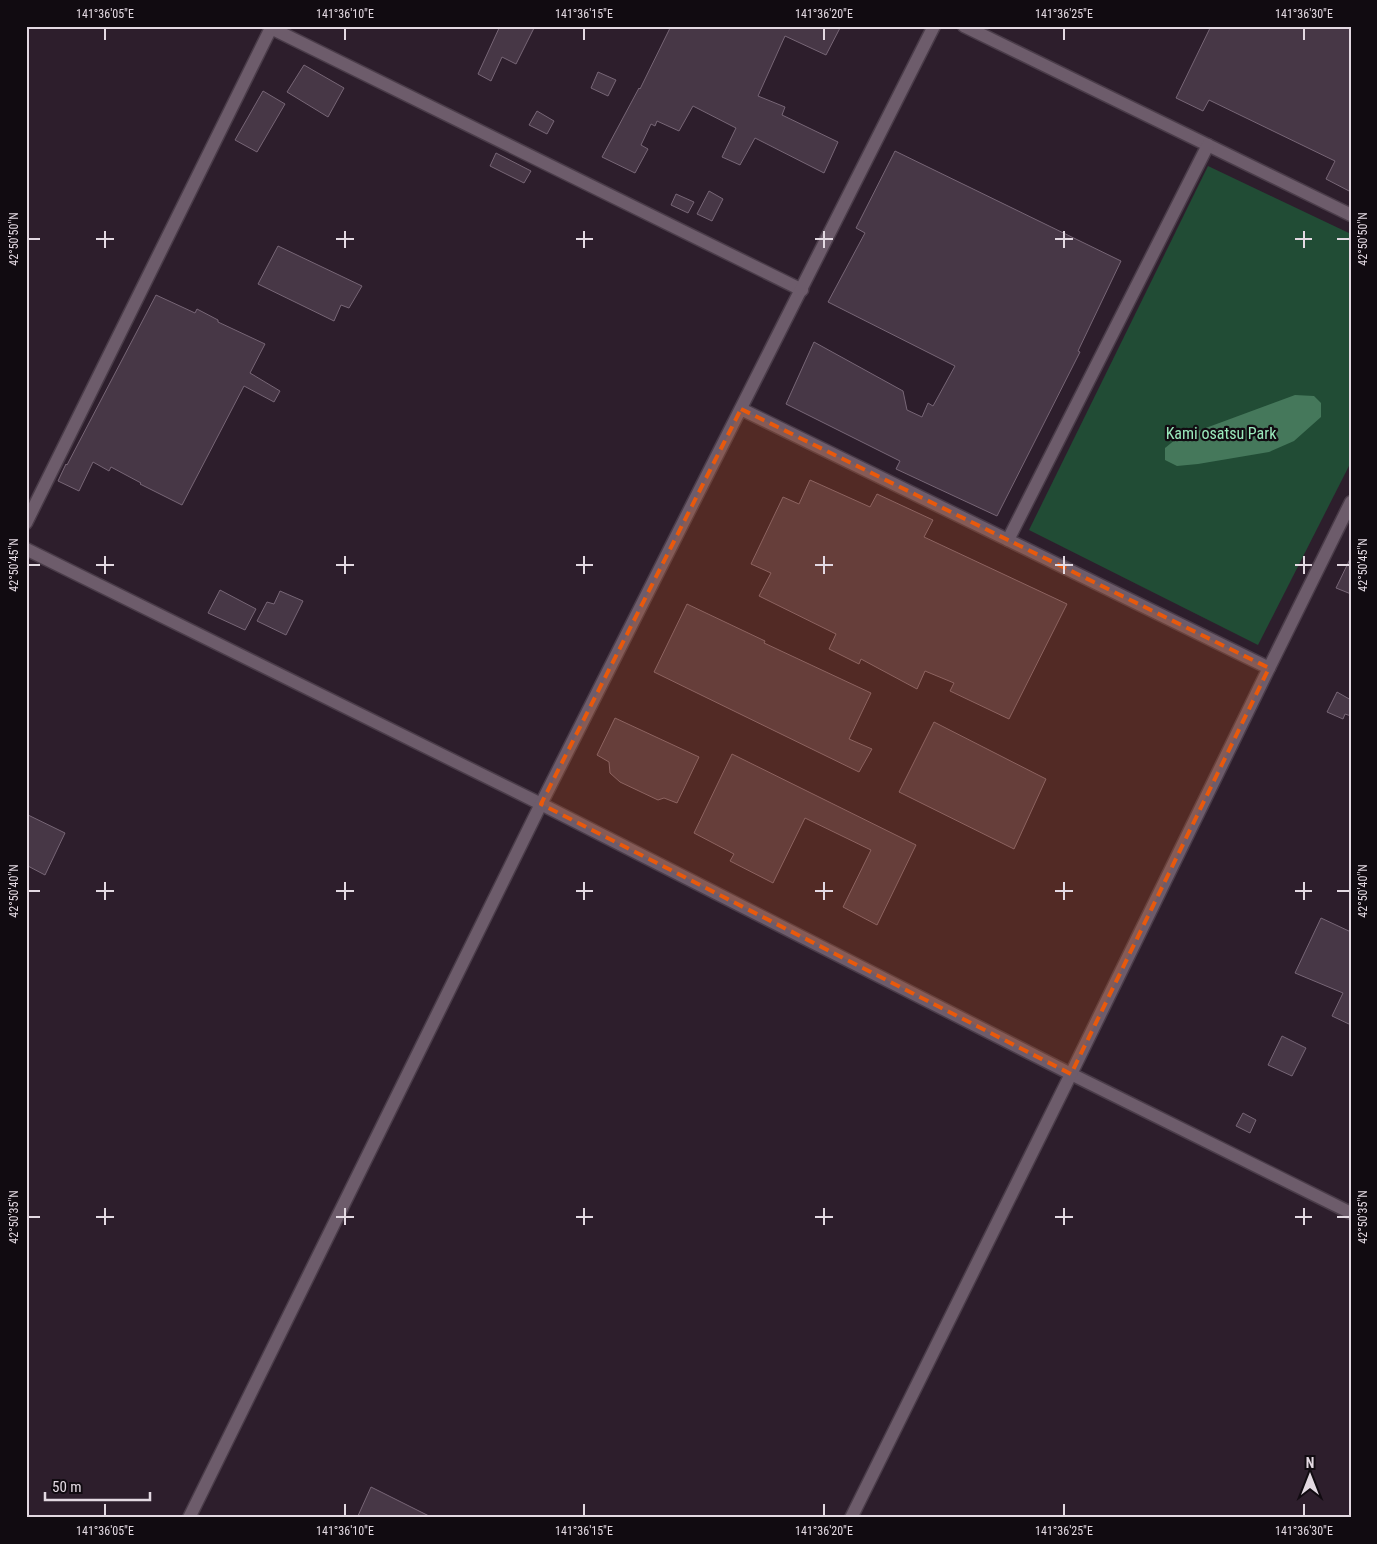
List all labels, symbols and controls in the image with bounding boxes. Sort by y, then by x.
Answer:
text: 141°36'05"E [76,7,134,21]
text: 141°36'10"E [316,7,374,21]
text: 141°36'15"E [555,7,613,21]
text: 141°36'20"E [795,7,853,21]
text: 141°36'25"E [1035,7,1093,21]
text: 141°36'30"E [1275,7,1333,21]
text: 42°50'50"N [7,212,21,266]
text: 42°50'50"N [1356,212,1370,266]
park label: Kami osatsu Park [1166,424,1277,443]
text: 42°50'45"N [7,538,21,592]
text: 42°50'45"N [1356,538,1370,592]
text: 42°50'40"N [7,864,21,918]
text: 42°50'40"N [1356,864,1370,918]
text: 42°50'35"N [7,1190,21,1244]
text: 42°50'35"N [1356,1190,1370,1244]
north arrow [1284,1452,1334,1502]
text: N [1306,1455,1314,1471]
scale bar [45,1469,150,1501]
text: 50 m [52,1478,82,1496]
text: 141°36'05"E [76,1524,134,1538]
text: 141°36'10"E [316,1524,374,1538]
text: 141°36'15"E [555,1524,613,1538]
text: 141°36'20"E [795,1524,853,1538]
text: 141°36'25"E [1035,1524,1093,1538]
text: 141°36'30"E [1275,1524,1333,1538]

